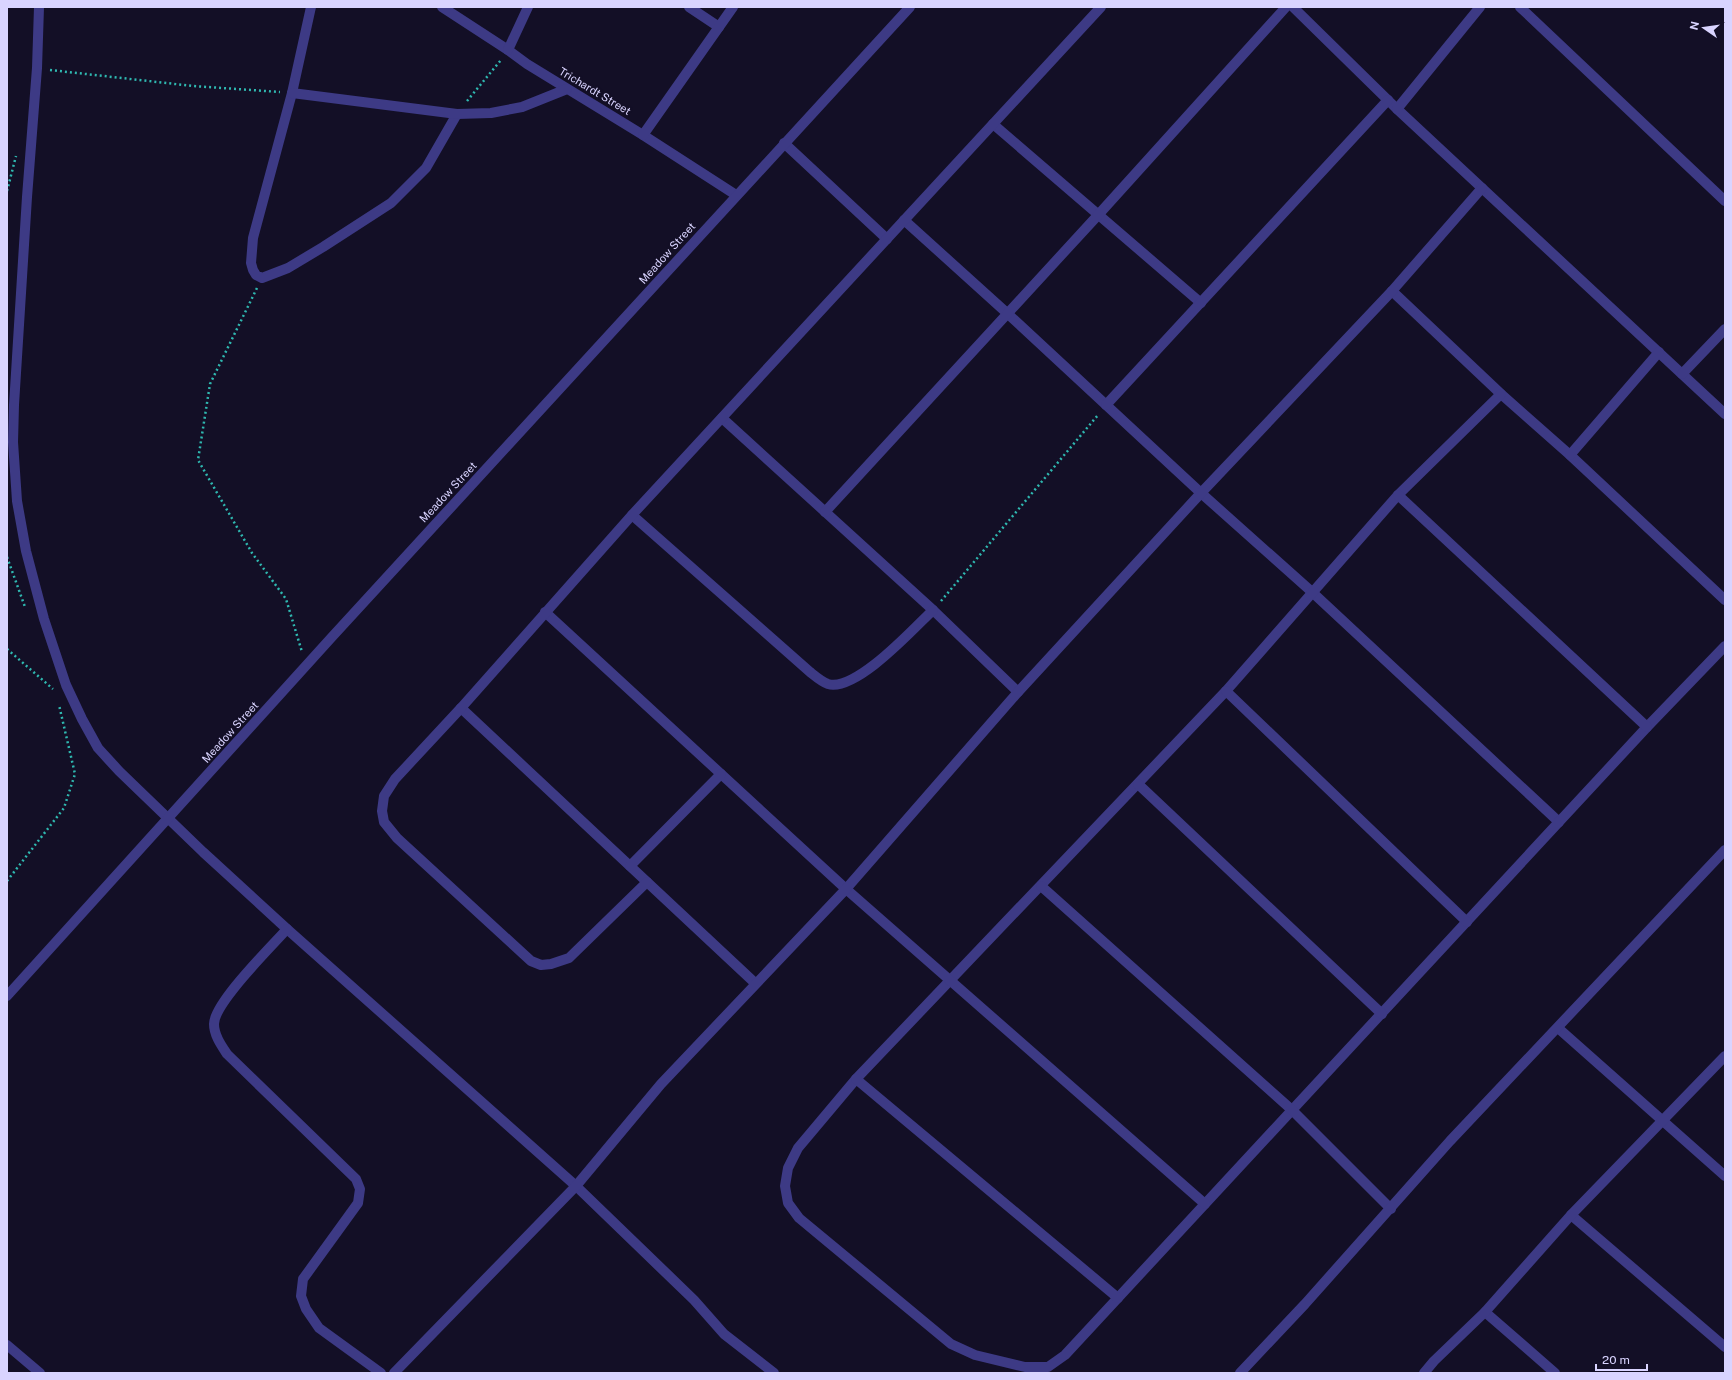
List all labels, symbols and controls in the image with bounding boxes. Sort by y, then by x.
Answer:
north arrow [1684,8,1724,48]
text: N [1687,20,1701,31]
street label: Trichardt Street [557,65,633,117]
street label: Meadow Street [636,220,698,286]
street label: Meadow Street [417,459,479,525]
street label: Meadow Street [199,699,261,765]
scale bar [1596,1346,1647,1372]
text: 20 m [1602,1353,1630,1367]

